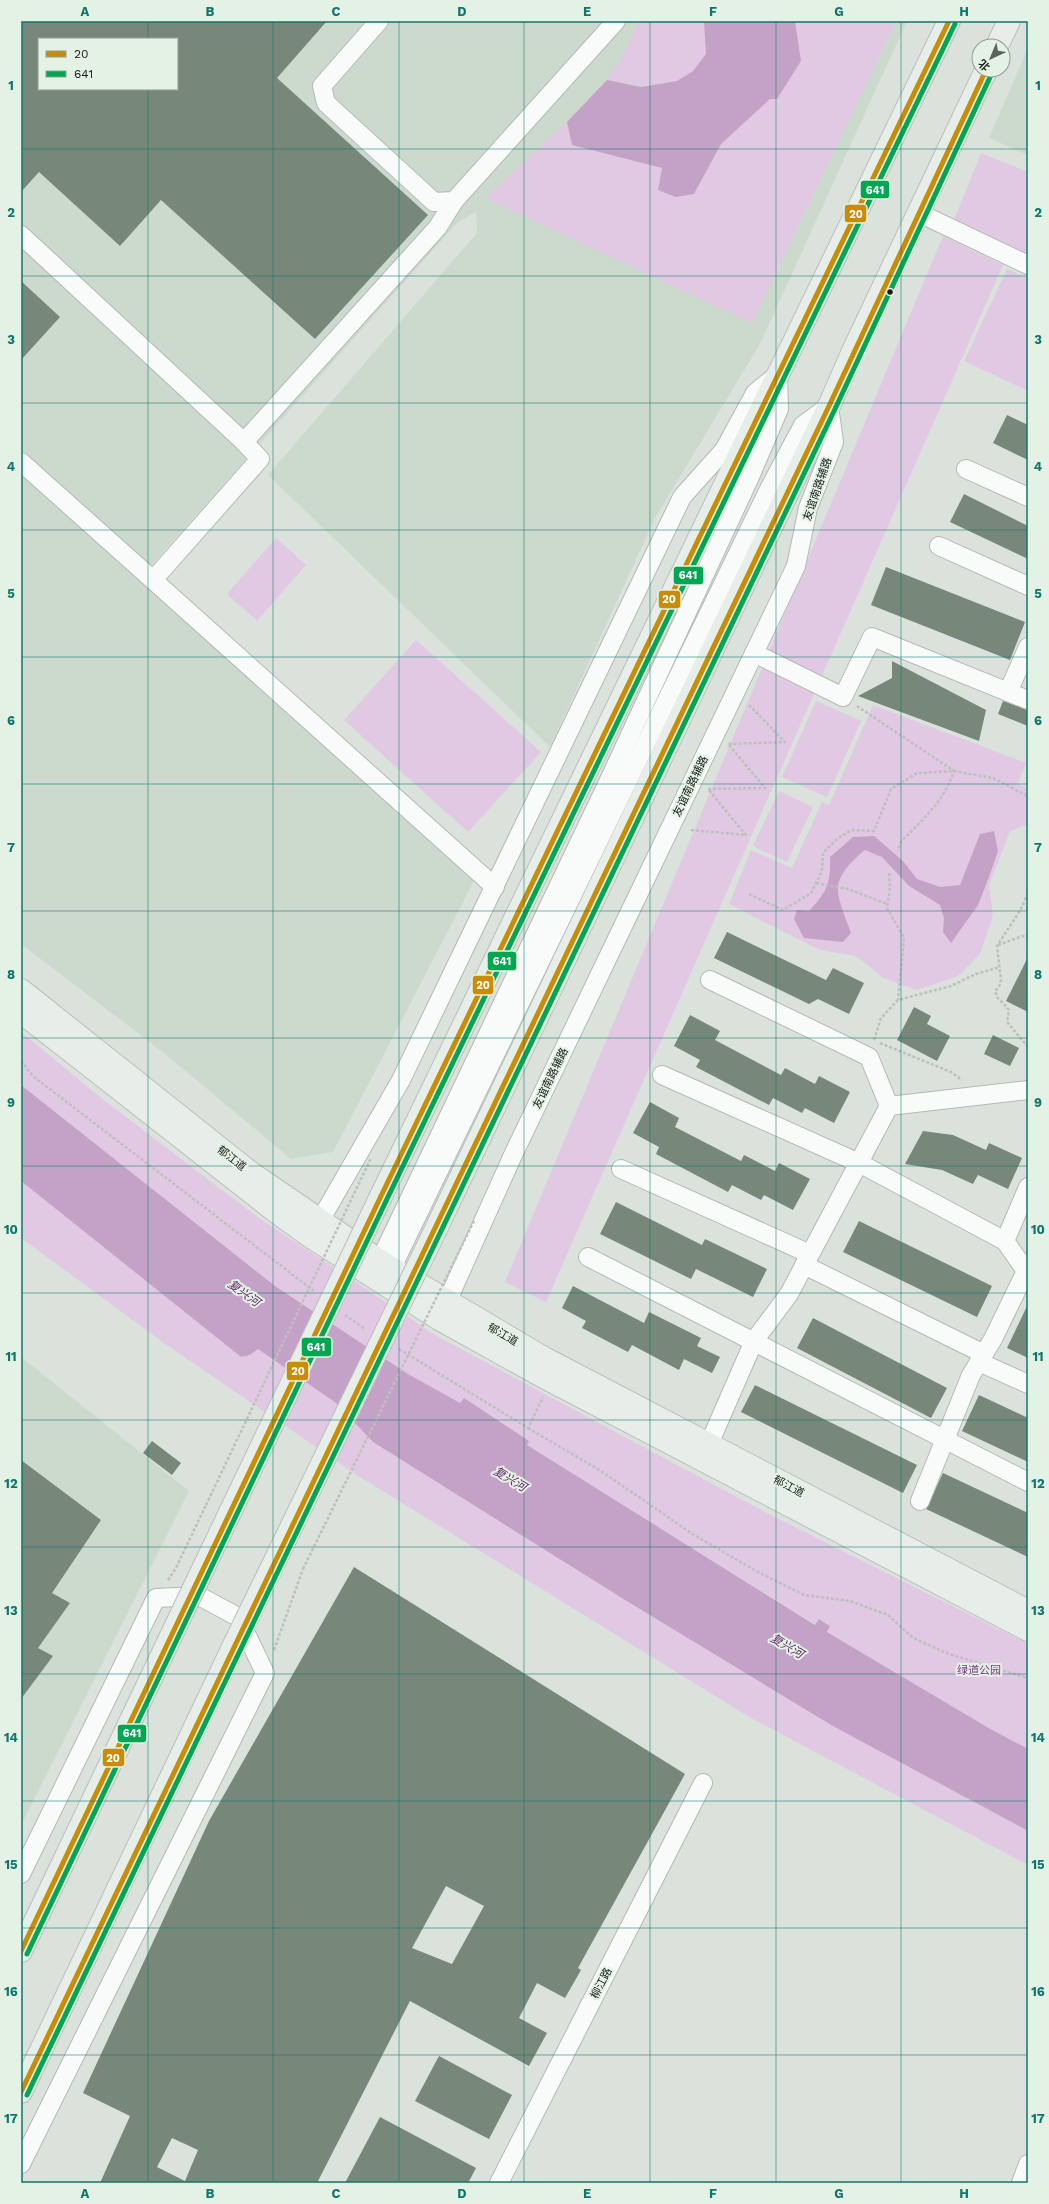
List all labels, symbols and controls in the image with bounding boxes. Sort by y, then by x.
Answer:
text: A [81,4,90,19]
text: B [206,4,215,19]
text: C [332,4,341,19]
text: D [457,4,467,19]
text: E [583,4,591,19]
text: F [709,4,717,19]
text: G [834,4,844,19]
text: H [959,4,969,19]
legend [38,38,178,90]
north arrow [971,38,1011,78]
text: 20 [74,47,88,61]
text: 北 [976,56,993,73]
text: 641 [74,67,93,81]
text: 1 [8,78,14,93]
text: 1 [1035,78,1041,93]
line badge: 641 [860,180,890,199]
text: 641 [866,184,884,197]
line badge: 20 [844,204,867,223]
text: 2 [7,205,15,220]
text: 2 [1034,205,1042,220]
text: 20 [849,208,863,221]
unlabelled marker [885,287,895,297]
text: 3 [7,332,15,347]
text: 3 [1034,332,1042,347]
street label: 友谊南路辅路 [801,456,834,522]
text: 4 [7,459,16,474]
text: 4 [1034,459,1043,474]
line badge: 641 [673,566,704,585]
text: 641 [679,569,697,582]
text: 5 [7,586,15,601]
text: 5 [1034,586,1042,601]
line badge: 20 [658,590,681,609]
text: 20 [662,593,676,606]
text: 6 [7,713,15,728]
text: 6 [1034,713,1042,728]
street label: 友谊南路辅路 [670,754,711,819]
text: 7 [7,840,15,855]
text: 7 [1034,840,1042,855]
line badge: 641 [487,951,517,971]
text: 641 [493,955,511,968]
text: 8 [7,967,15,982]
text: 8 [1034,967,1042,982]
line badge: 20 [472,975,494,995]
text: 20 [476,979,490,992]
street label: 友谊南路辅路 [530,1046,571,1111]
text: 9 [7,1095,15,1110]
text: 9 [1034,1095,1042,1110]
street label: 郁江道 [215,1143,249,1174]
text: 10 [4,1222,18,1237]
text: 10 [1031,1222,1045,1237]
water label: 复兴河 [225,1277,264,1310]
street label: 郁江道 [485,1321,520,1348]
line badge: 641 [301,1337,332,1357]
text: 641 [307,1341,325,1354]
text: 11 [5,1349,17,1364]
text: 11 [1032,1349,1044,1364]
line badge: 20 [286,1361,309,1381]
text: 20 [291,1365,305,1378]
water label: 复兴河 [491,1464,531,1495]
street label: 郁江道 [771,1473,806,1500]
text: 12 [4,1476,18,1491]
text: 12 [1031,1476,1045,1491]
text: 13 [4,1603,18,1618]
text: 13 [1031,1603,1045,1618]
water label: 复兴河 [768,1631,808,1662]
park label: 绿道公园 [957,1664,1001,1677]
line badge: 641 [117,1724,147,1743]
text: 641 [123,1727,141,1740]
text: 14 [4,1730,19,1745]
text: 14 [1031,1730,1046,1745]
line badge: 20 [102,1748,125,1767]
text: 20 [106,1752,120,1765]
text: 15 [4,1857,18,1872]
text: 15 [1031,1857,1045,1872]
street label: 柳江路 [588,1966,615,2001]
text: 16 [4,1984,18,1999]
text: 16 [1031,1984,1045,1999]
text: 17 [4,2111,18,2126]
text: 17 [1031,2111,1045,2126]
text: A [81,2186,90,2201]
text: B [206,2186,215,2201]
text: C [332,2186,341,2201]
text: D [457,2186,467,2201]
text: E [583,2186,591,2201]
text: F [709,2186,717,2201]
text: G [834,2186,844,2201]
text: H [959,2186,969,2201]

